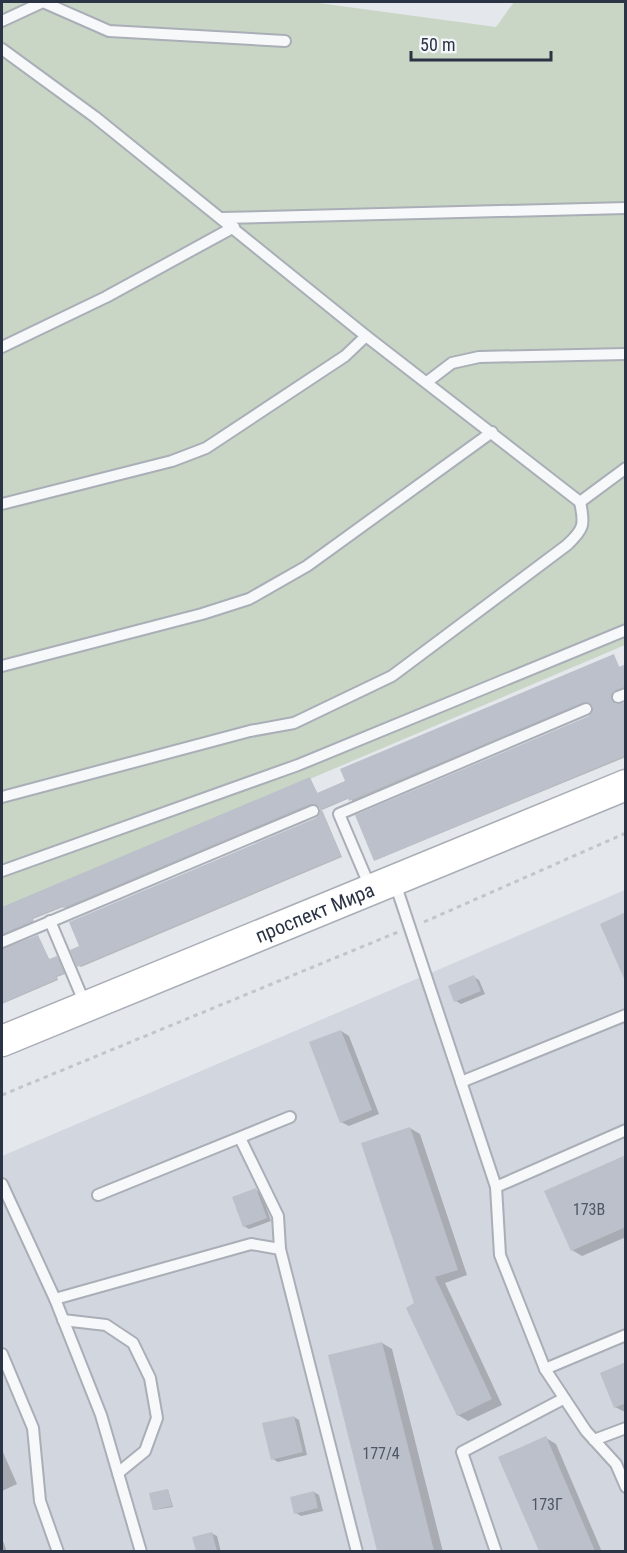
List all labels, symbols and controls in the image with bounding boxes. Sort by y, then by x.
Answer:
scale bar [411,24,550,62]
text: 50 m [420,34,455,55]
street label: проспект Мира [252,878,378,948]
house number: 173В [573,1200,605,1219]
house number: 177/4 [362,1444,400,1463]
house number: 173Г [531,1495,563,1514]

